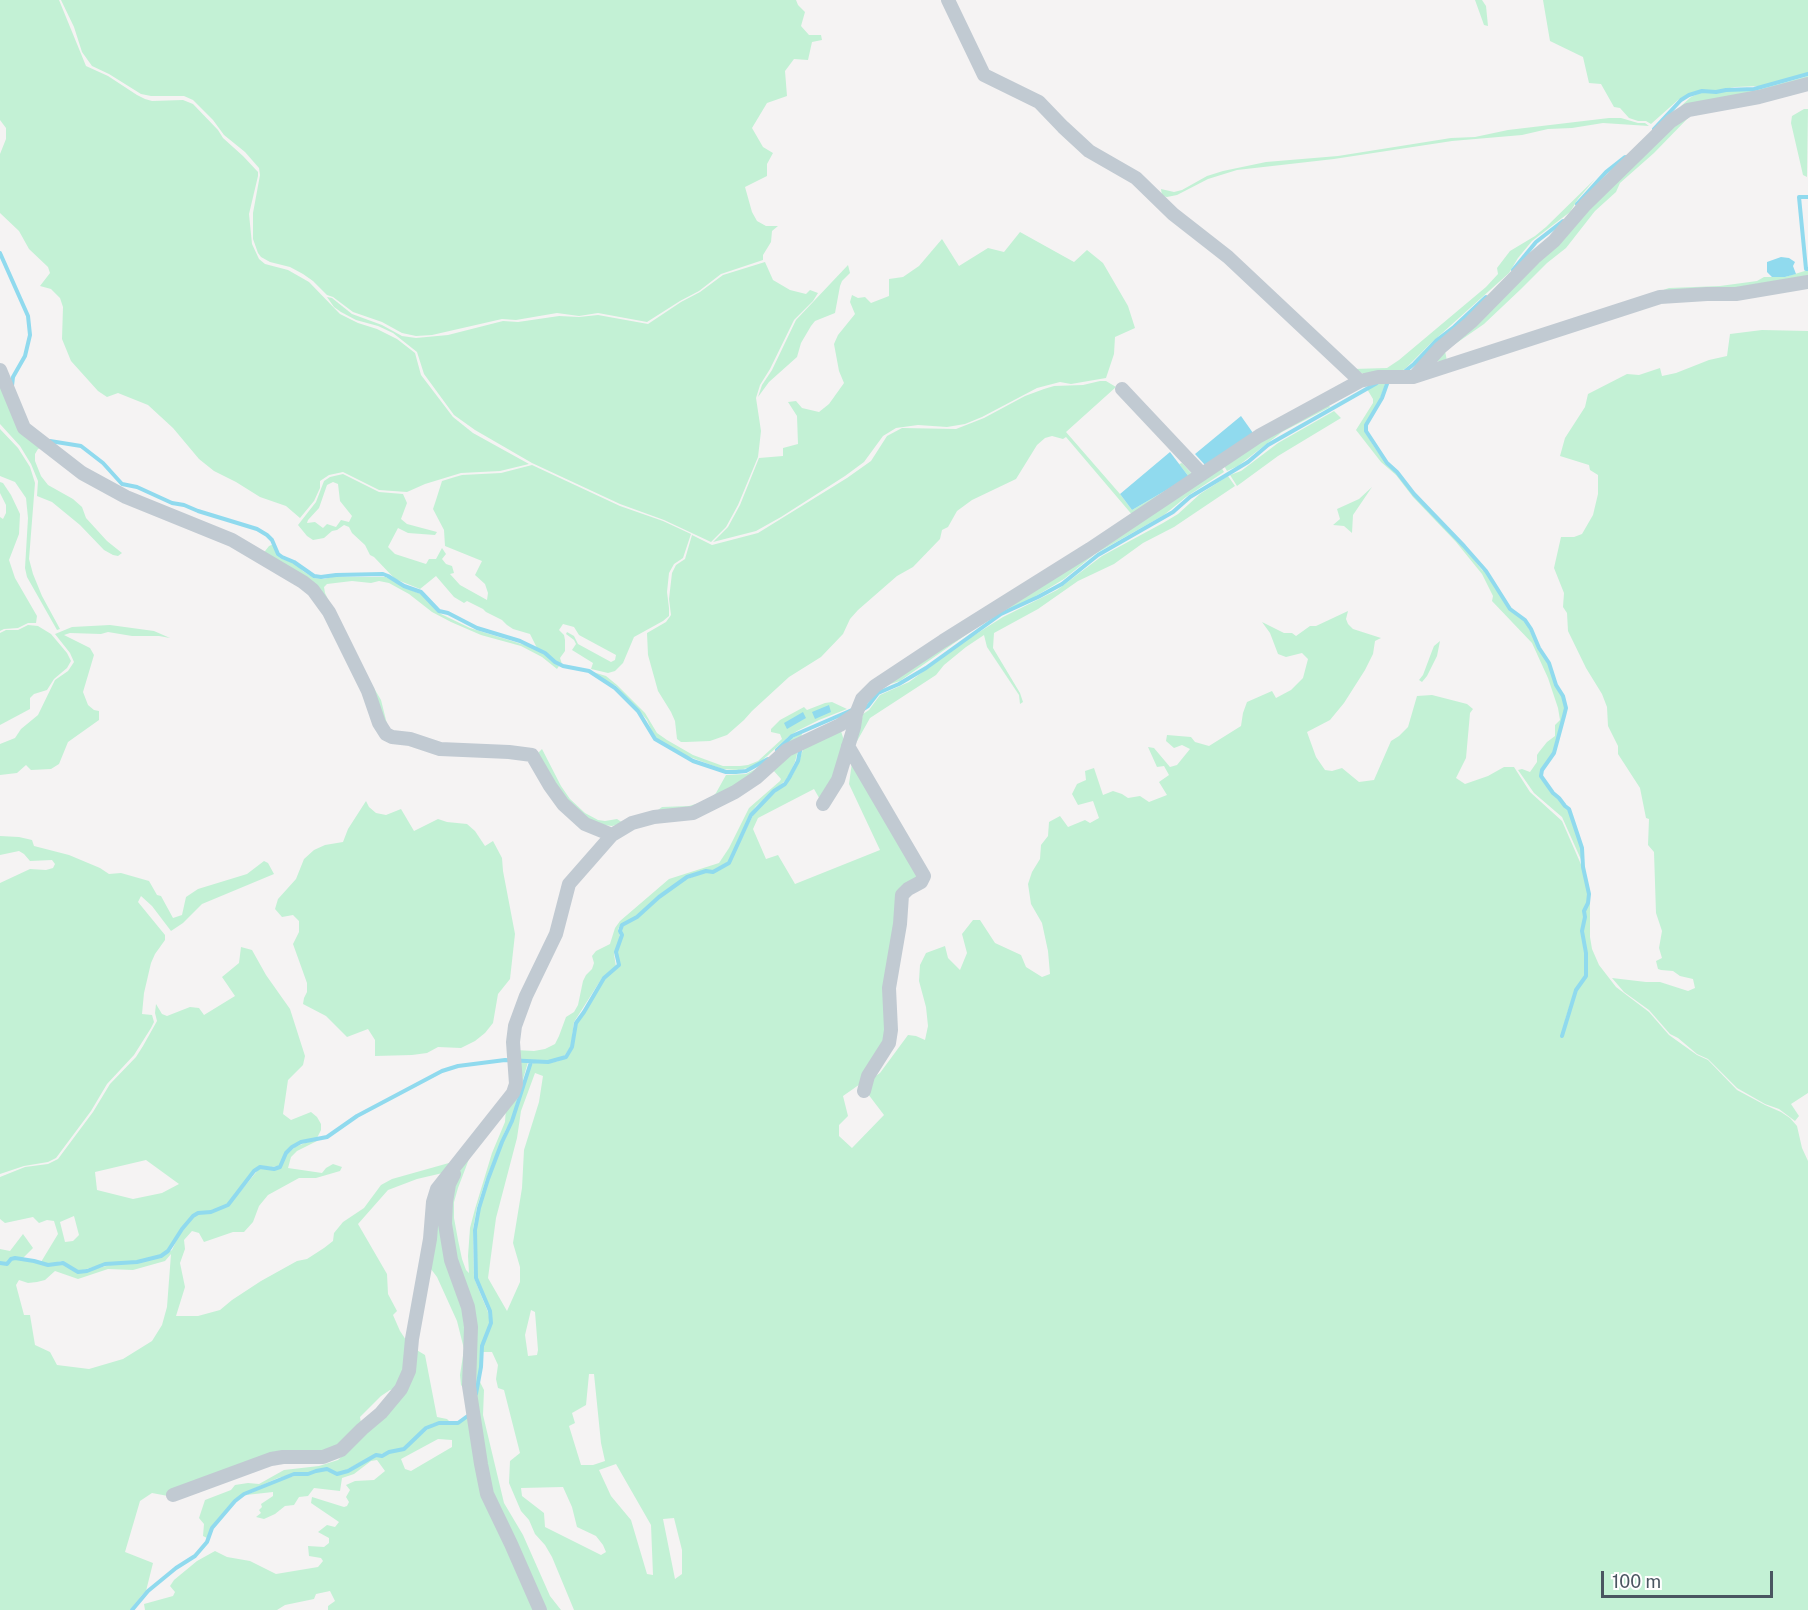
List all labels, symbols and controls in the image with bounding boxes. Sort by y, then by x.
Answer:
scale bar [1604,1559,1776,1597]
text: 100 m [1612,1571,1661,1592]

